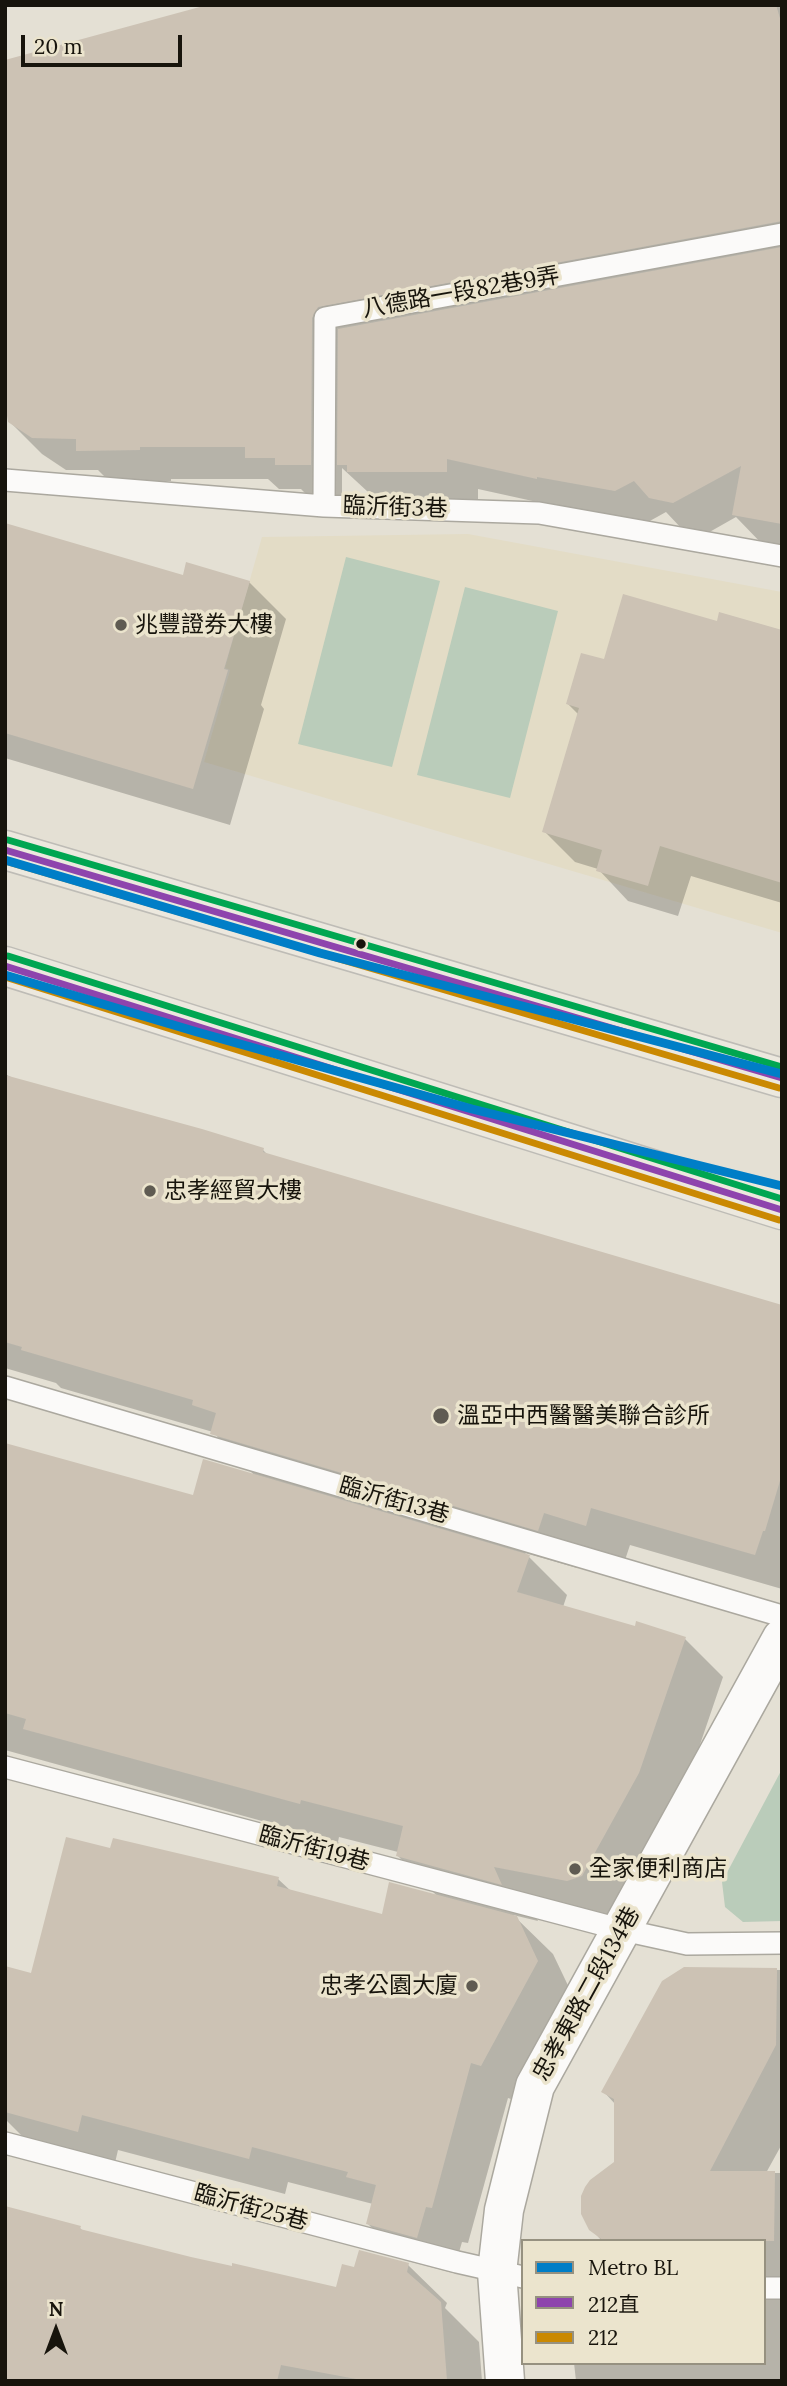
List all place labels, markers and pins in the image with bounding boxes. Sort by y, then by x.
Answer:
place label: 兆豐證券大樓 [135,611,273,639]
marker: 兆豐證券大樓 [113,617,129,633]
unlabelled marker [354,937,368,951]
place label: 忠孝經貿大樓 [164,1177,302,1205]
marker: 忠孝經貿大樓 [142,1183,158,1199]
place label: 溫亞中西醫醫美聯合診所 [457,1402,710,1430]
marker: 溫亞中西醫醫美聯合診所 [431,1406,451,1426]
place label: 全家便利商店 [589,1855,727,1883]
marker: 全家便利商店 [567,1861,583,1877]
place label: 忠孝公園大廈 [320,1972,458,2000]
marker: 忠孝公園大廈 [464,1978,480,1994]

